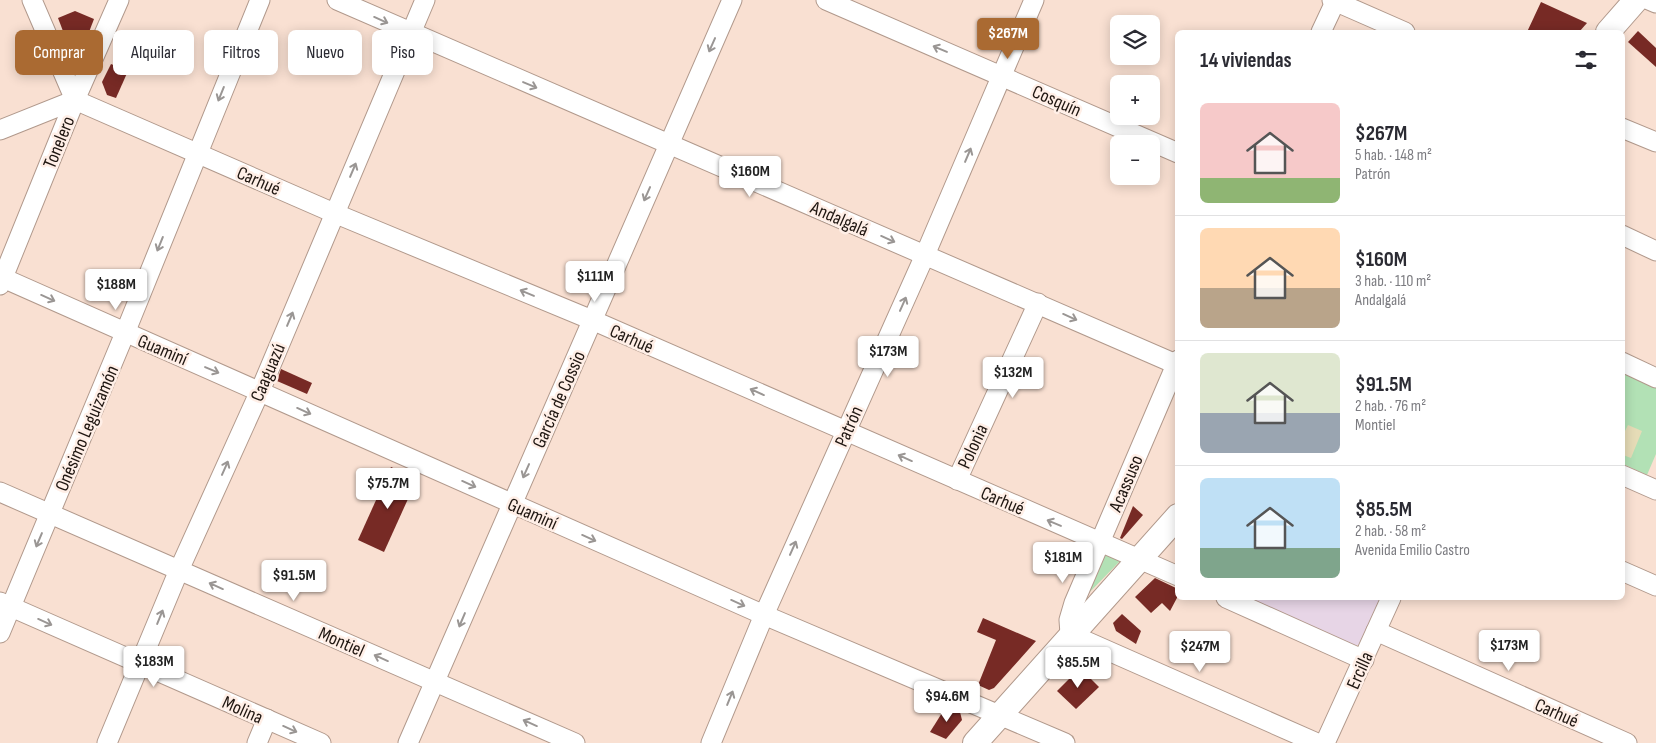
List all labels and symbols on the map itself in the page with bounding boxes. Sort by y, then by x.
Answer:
one-way arrow [373,16,388,26]
pin: $267M [973,18,1043,60]
one-way arrow [707,37,717,52]
one-way arrow [933,44,948,54]
one-way arrow [522,80,537,90]
street label: Cosquín [1028,80,1084,122]
one-way arrow [216,86,225,101]
street label: Tonelero [39,113,80,172]
one-way arrow [963,148,973,163]
pin: $160M [715,156,785,198]
street label: Carhué [233,162,284,201]
one-way arrow [348,163,358,178]
one-way arrow [642,186,652,201]
street label: Andalgalá [806,196,872,242]
one-way arrow [880,235,895,245]
one-way arrow [155,237,164,252]
pin: $111M [560,260,630,303]
pin: $188M [81,268,151,311]
one-way arrow [520,288,535,298]
one-way arrow [40,293,55,303]
one-way arrow [899,297,908,312]
one-way arrow [285,312,295,327]
one-way arrow [1062,313,1077,323]
street label: Carhué [606,320,657,359]
street label: Guaminí [134,330,191,371]
pin: $173M [853,336,923,378]
street label: Caaguazú [246,340,291,405]
street label: García de Cossio [528,348,591,452]
pin: $132M [978,356,1048,399]
street label: Onésimo Leguizamón [51,362,124,495]
one-way arrow [204,366,219,376]
one-way arrow [750,387,765,397]
street label: Patrón [830,403,868,451]
one-way arrow [296,406,311,416]
street label: Polonia [953,421,994,472]
one-way arrow [898,452,913,462]
street label: Acassuso [1104,452,1149,516]
one-way arrow [220,461,230,476]
one-way arrow [521,463,531,478]
pin: $75.7M [347,468,429,510]
one-way arrow [461,480,476,490]
street label: Carhué [977,482,1028,521]
street label: Guaminí [504,493,561,536]
one-way arrow [1047,517,1062,527]
one-way arrow [33,532,43,547]
one-way arrow [581,533,596,543]
one-way arrow [789,541,799,556]
pin: $181M [1028,542,1098,584]
pin: $91.5M [253,560,335,602]
one-way arrow [209,581,224,591]
one-way arrow [730,599,745,609]
one-way arrow [156,610,165,625]
one-way arrow [456,612,466,627]
one-way arrow [37,617,52,627]
street label: Montiel [315,622,368,663]
pin: $247M [1165,630,1235,673]
pin: $173M [1474,630,1544,672]
pin: $183M [119,646,189,688]
pin: $85.5M [1037,646,1119,689]
street label: Ercilla [1342,648,1379,693]
one-way arrow [374,653,389,663]
pin: $94.6M [906,680,988,723]
street label: Molina [218,691,266,729]
one-way arrow [725,691,735,706]
street label: Carhué [1531,694,1582,733]
one-way arrow [523,718,538,728]
one-way arrow [282,725,297,735]

